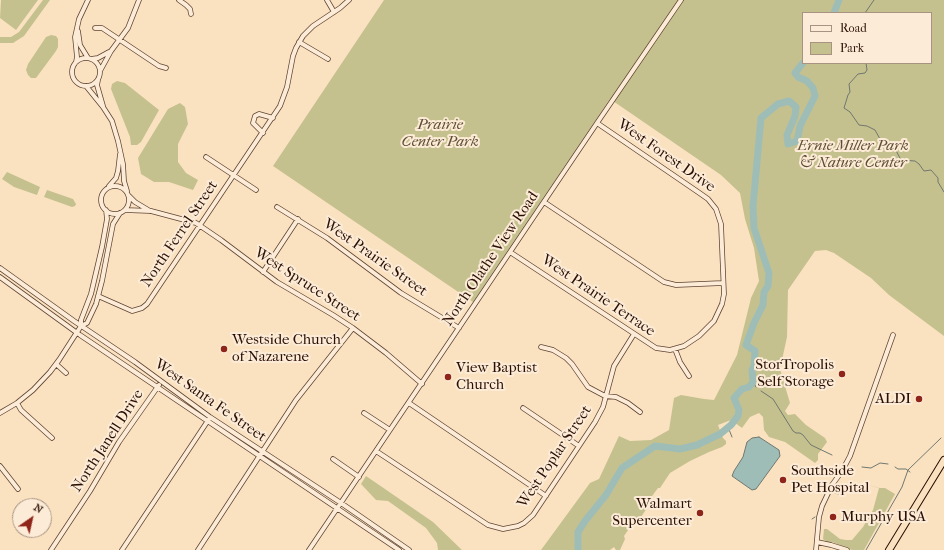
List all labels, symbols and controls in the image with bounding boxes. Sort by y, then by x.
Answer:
legend [802,12,932,64]
text: Road [840,21,867,35]
text: Park [840,41,864,55]
park label: Prairie Center Park [401,116,479,151]
street label: West Forest Drive [614,116,718,196]
park label: Ernie Miller Park & Nature Center [797,137,909,172]
street label: North Ferrel Street [138,177,222,291]
street label: North Olathe View Road [439,188,543,330]
street label: West Prairie Street [319,215,431,301]
street label: West Spruce Street [251,244,363,326]
street label: West Prairie Terrace [538,251,658,341]
place label: Westside Church of Nazarene [232,331,341,366]
marker: Westside Church of Nazarene [219,344,229,354]
street label: West Santa Fe Street [151,356,269,446]
place label: StorTropolis Self Storage [755,356,834,391]
place label: View Baptist Church [456,359,537,394]
marker: StorTropolis Self Storage [837,369,847,379]
marker: View Baptist Church [443,372,453,382]
street label: North Janell Drive [68,386,148,496]
place label: ALDI [875,390,911,408]
marker: ALDI [914,394,924,404]
street label: West Poplar Street [514,402,596,512]
place label: Southside Pet Hospital [791,462,869,497]
marker: Southside Pet Hospital [778,475,788,485]
place label: Walmart Supercenter [612,495,692,530]
north arrow [12,498,52,538]
text: N [31,501,46,516]
marker: Walmart Supercenter [695,508,705,518]
place label: Murphy USA [841,508,926,526]
marker: Murphy USA [828,512,838,522]

